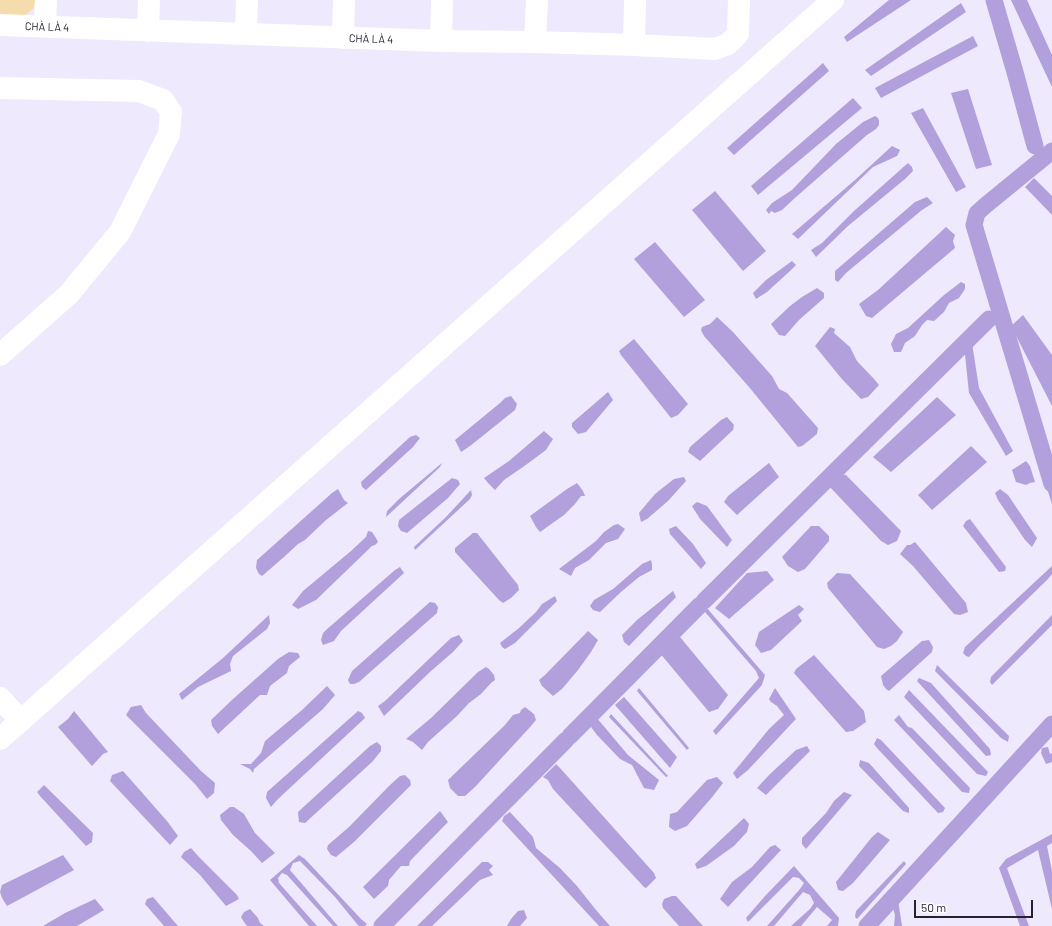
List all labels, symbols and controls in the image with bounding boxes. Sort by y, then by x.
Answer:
street label: CHÀ LÀ 4 [25,20,69,34]
street label: CHÀ LÀ 4 [349,32,393,46]
scale bar [916,892,1035,918]
text: 50 m [921,900,946,914]

